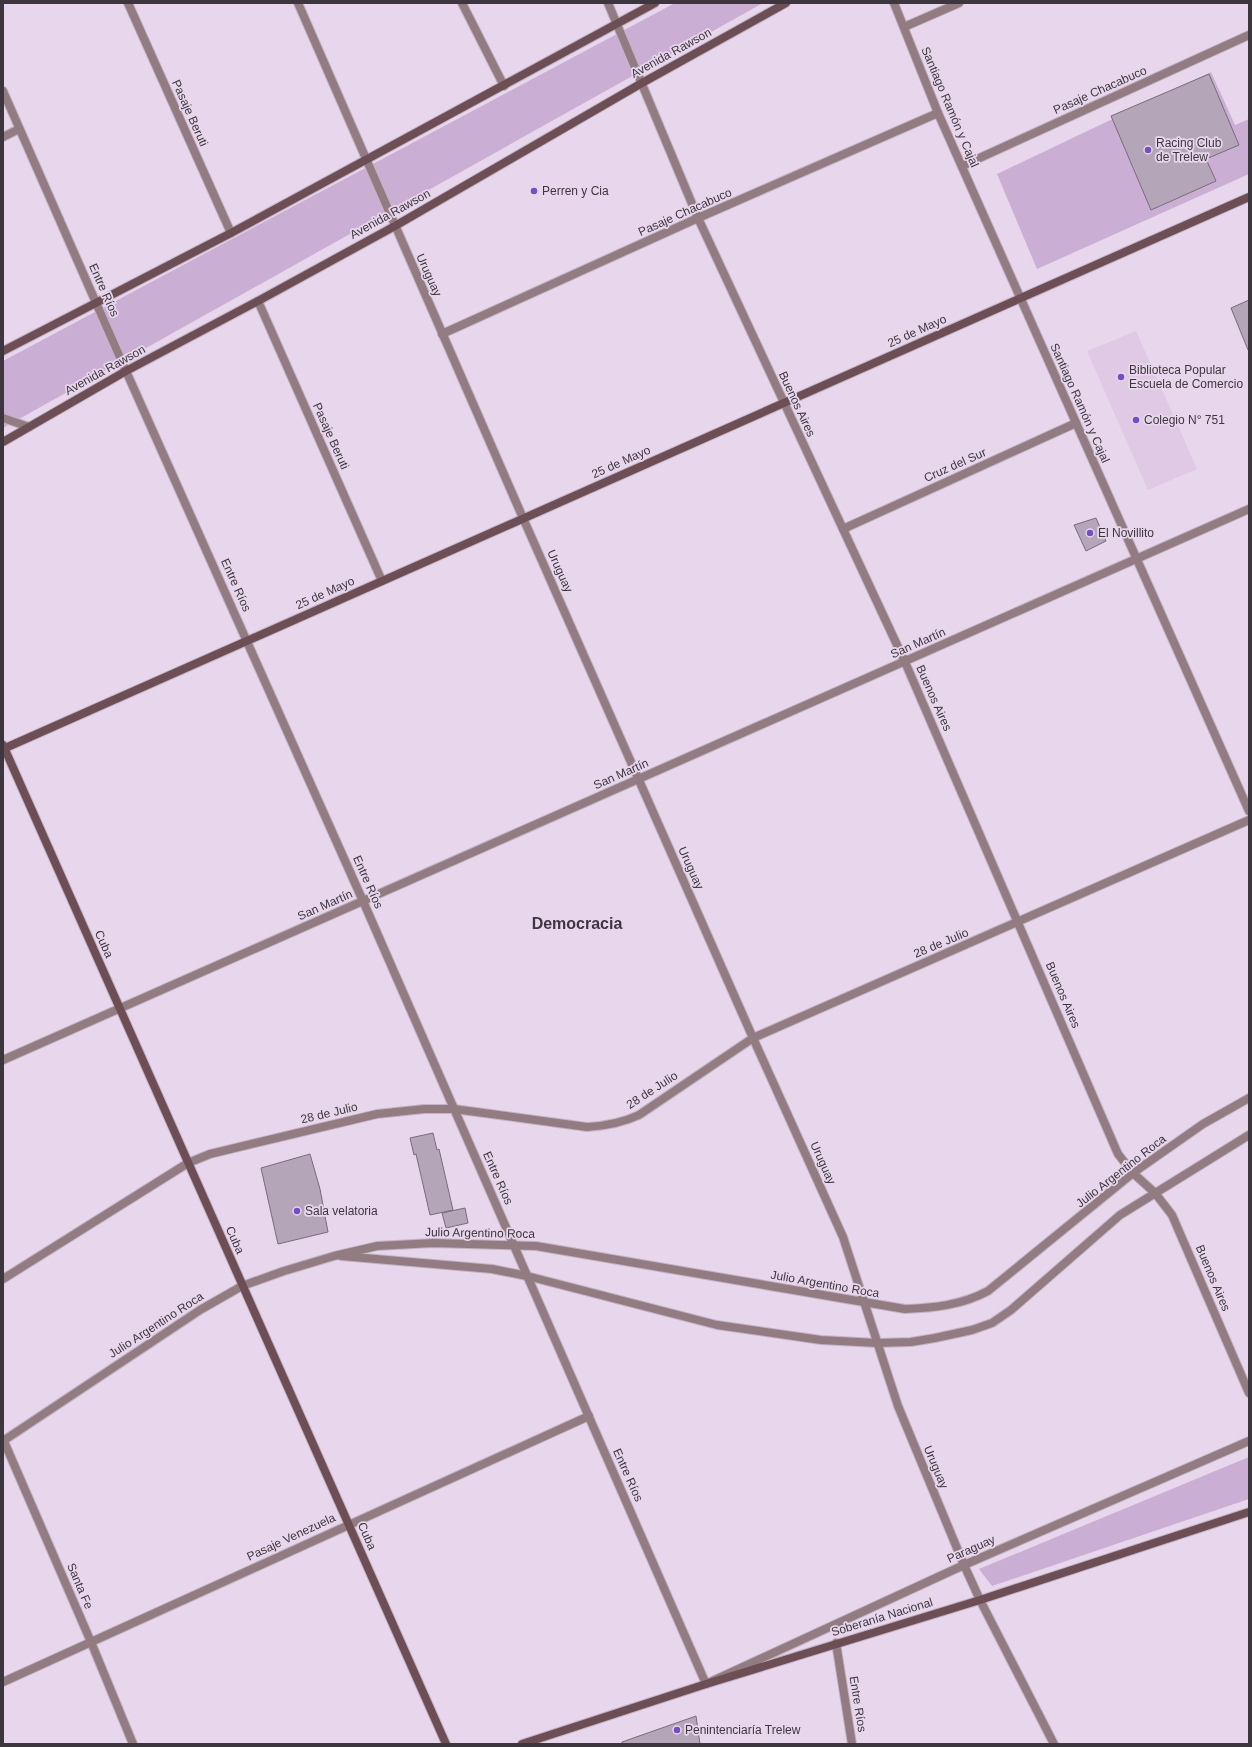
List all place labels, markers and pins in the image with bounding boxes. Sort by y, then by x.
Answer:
place label: Racing Club de Trelew [1156,136,1222,164]
marker: Racing Club de Trelew [1143,145,1153,155]
place label: Perren y Cia [542,184,609,198]
marker: Perren y Cia [529,186,539,196]
place label: Biblioteca Popular Escuela de Comercio [1129,363,1243,391]
marker: Biblioteca Popular Escuela de Comercio [1116,372,1126,382]
place label: Colegio N° 751 [1144,413,1225,427]
marker: Colegio N° 751 [1131,415,1141,425]
place label: El Novillito [1098,526,1154,540]
marker: El Novillito [1085,528,1095,538]
place label: Sala velatoria [305,1204,378,1218]
marker: Sala velatoria [292,1206,302,1216]
place label: Penintenciaría Trelew [685,1723,801,1737]
marker: Penintenciaría Trelew [672,1725,682,1735]

